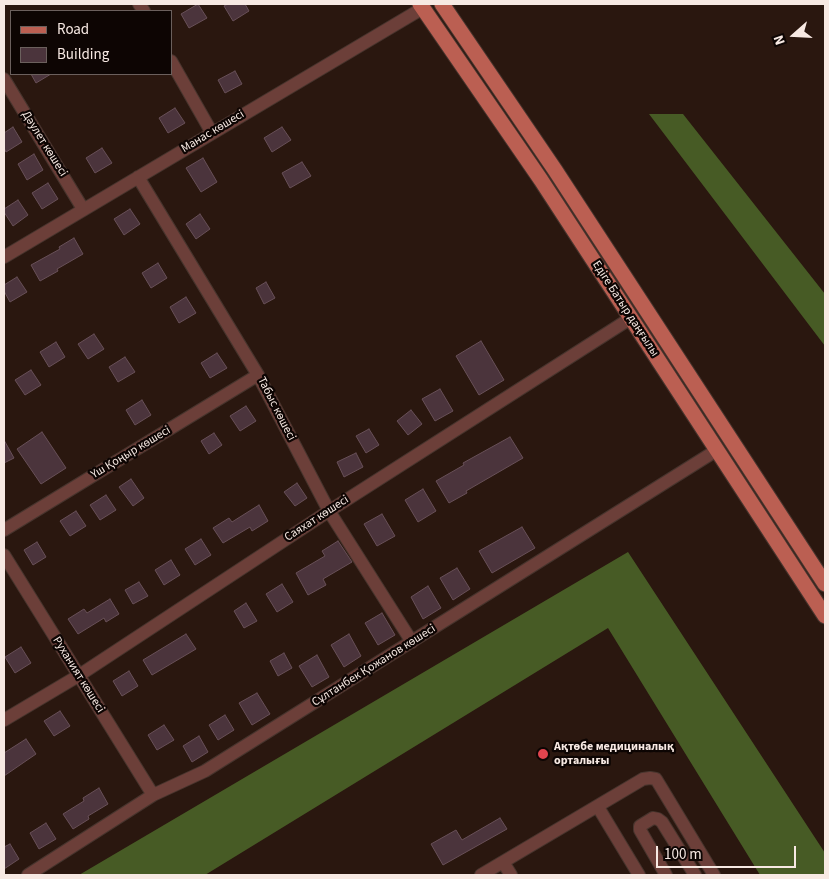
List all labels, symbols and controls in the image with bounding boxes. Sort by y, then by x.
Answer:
legend [10,10,172,75]
north arrow [769,10,819,60]
text: Road [57,19,89,40]
text: N [769,32,791,48]
text: Building [57,44,109,65]
street label: Дәулет көшесі [18,108,70,180]
street label: Манас көшесі [179,108,247,156]
street label: Едіге Батыр даңғылы [589,259,661,359]
street label: Табыс көшесі [254,375,298,443]
street label: Үш Қоңыр көшесі [89,424,173,482]
street label: Саяхат көшесі [282,493,352,545]
street label: Сұлтанбек Қожанов көшесі [310,622,438,710]
street label: Руханият көшесі [49,634,107,716]
place label: Ақтөбе медициналық орталығы [554,740,674,768]
marker: Ақтөбе медициналық орталығы [536,747,550,761]
scale bar [659,836,799,868]
text: 100 m [664,844,702,865]

